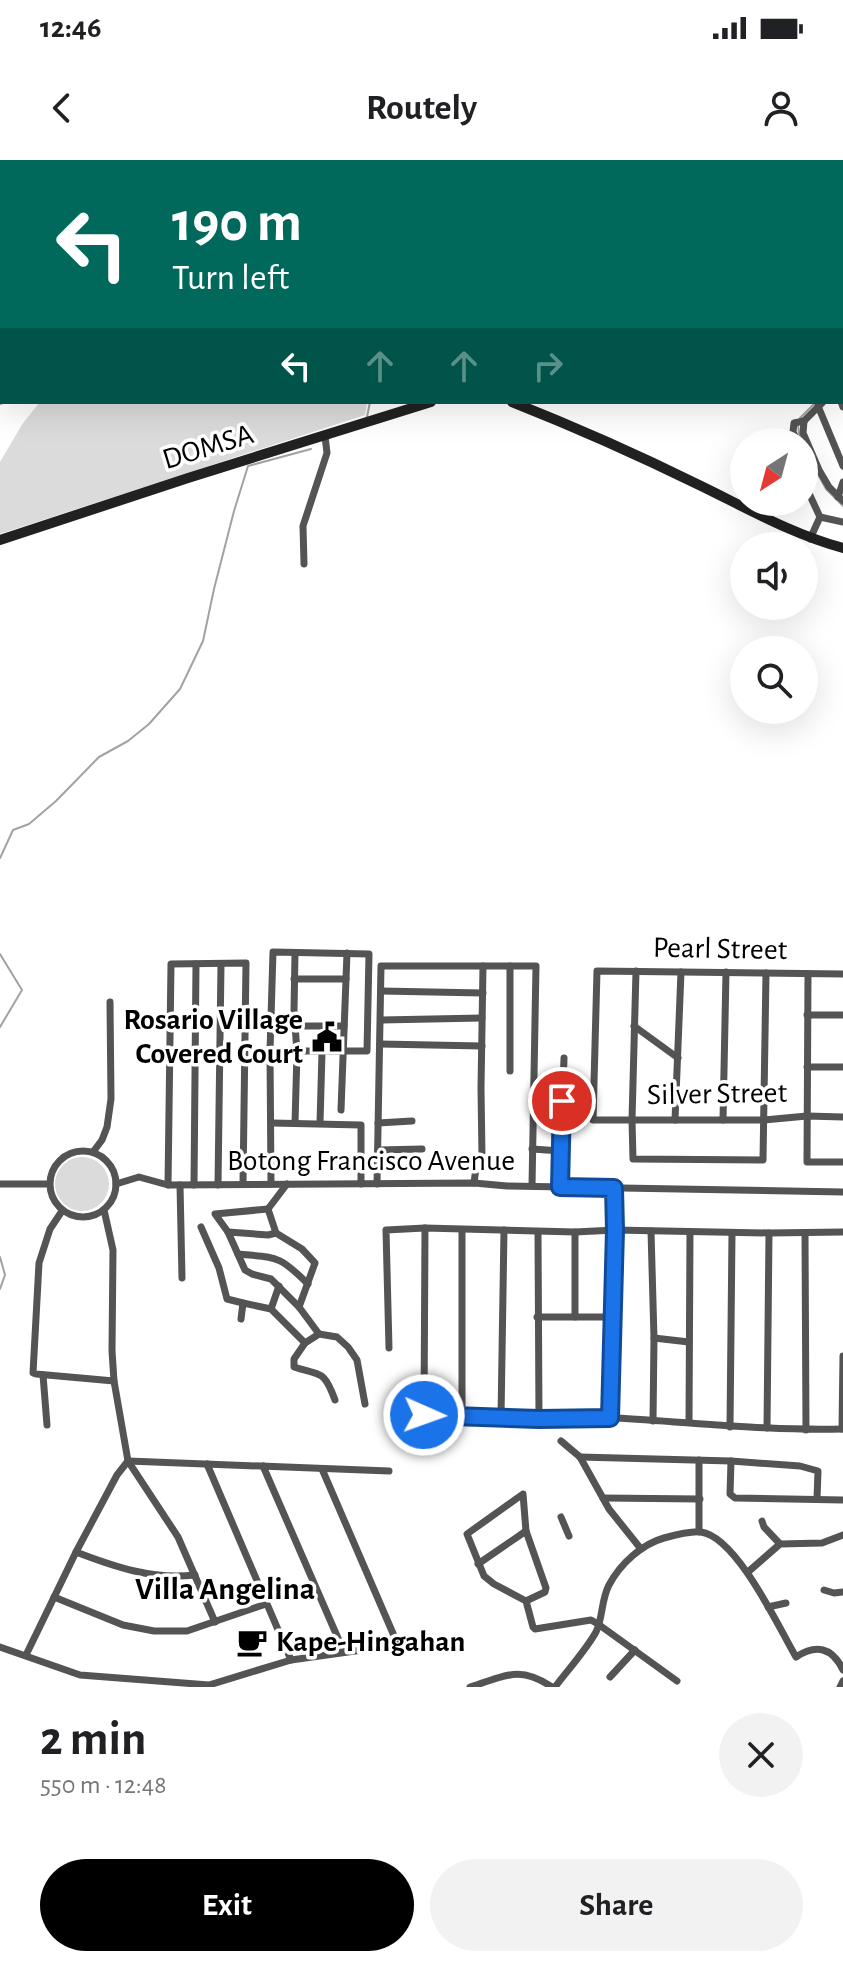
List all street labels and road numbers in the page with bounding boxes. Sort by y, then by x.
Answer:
street label: DOMSA [159,419,257,475]
street label: Pearl Street [653,933,788,965]
street label: Silver Street [647,1078,788,1110]
street label: Botong Francisco Avenue [227,1146,515,1176]

